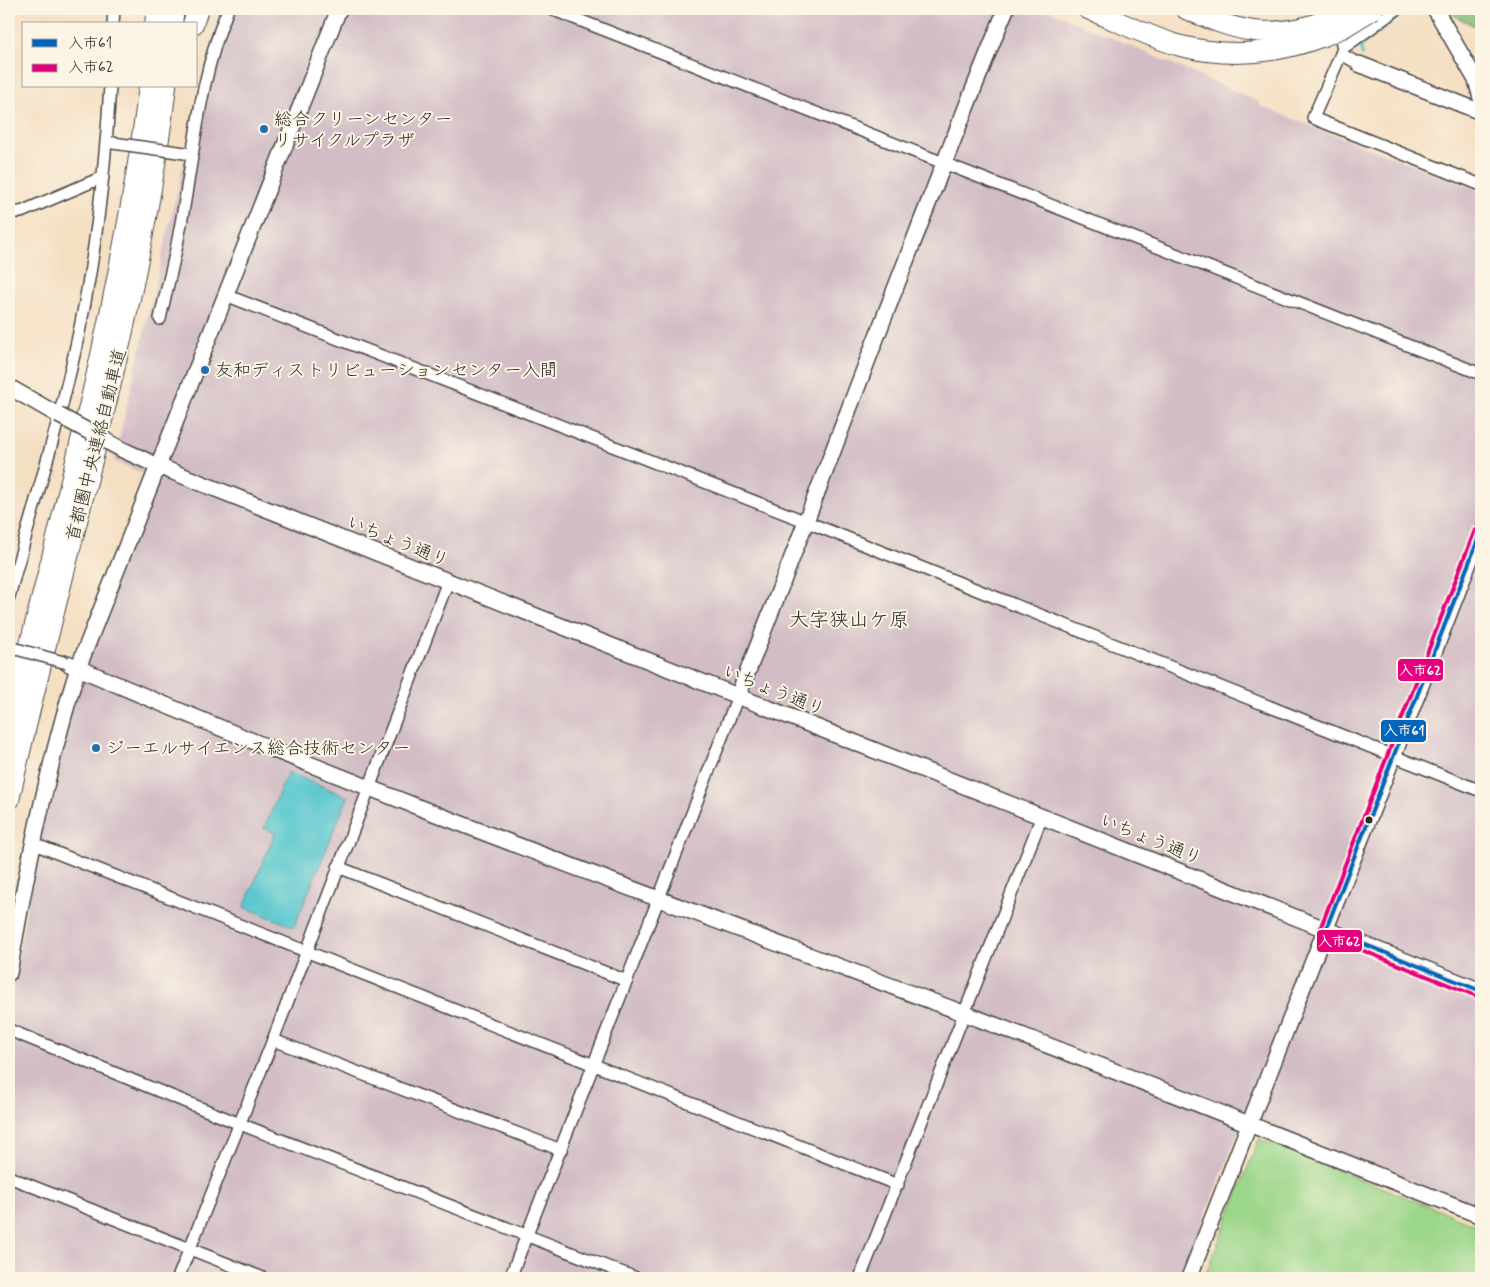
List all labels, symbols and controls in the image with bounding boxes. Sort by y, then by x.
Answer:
legend [22,22,198,88]
text: 入市61 [68,34,112,54]
text: 入市62 [68,58,114,78]
place label: 総合クリーンセンター リサイクルプラザ [274,108,453,153]
marker: 総合クリーンセンター リサイクルプラザ [258,123,270,135]
street label: 首都圏中央連絡自動車道 [61,346,133,544]
place label: 友和ディストリビューションセンター入間 [215,359,558,383]
marker: 友和ディストリビューションセンター入間 [199,364,211,376]
street label: いちょう通り [343,511,452,573]
district label: 大字狭山ケ原 [789,607,909,634]
line badge: 入市62 [1397,658,1444,682]
street label: いちょう通り [719,660,828,722]
text: 入市62 [1399,662,1441,680]
line badge: 入市61 [1380,719,1427,743]
text: 入市61 [1383,722,1425,740]
place label: ジーエルサイエンス総合技術センター [106,737,410,761]
marker: ジーエルサイエンス総合技術センター [90,742,102,754]
street label: いちょう通り [1096,809,1205,871]
unlabelled marker [1364,815,1374,825]
line badge: 入市62 [1316,929,1363,953]
text: 入市62 [1318,933,1360,951]

